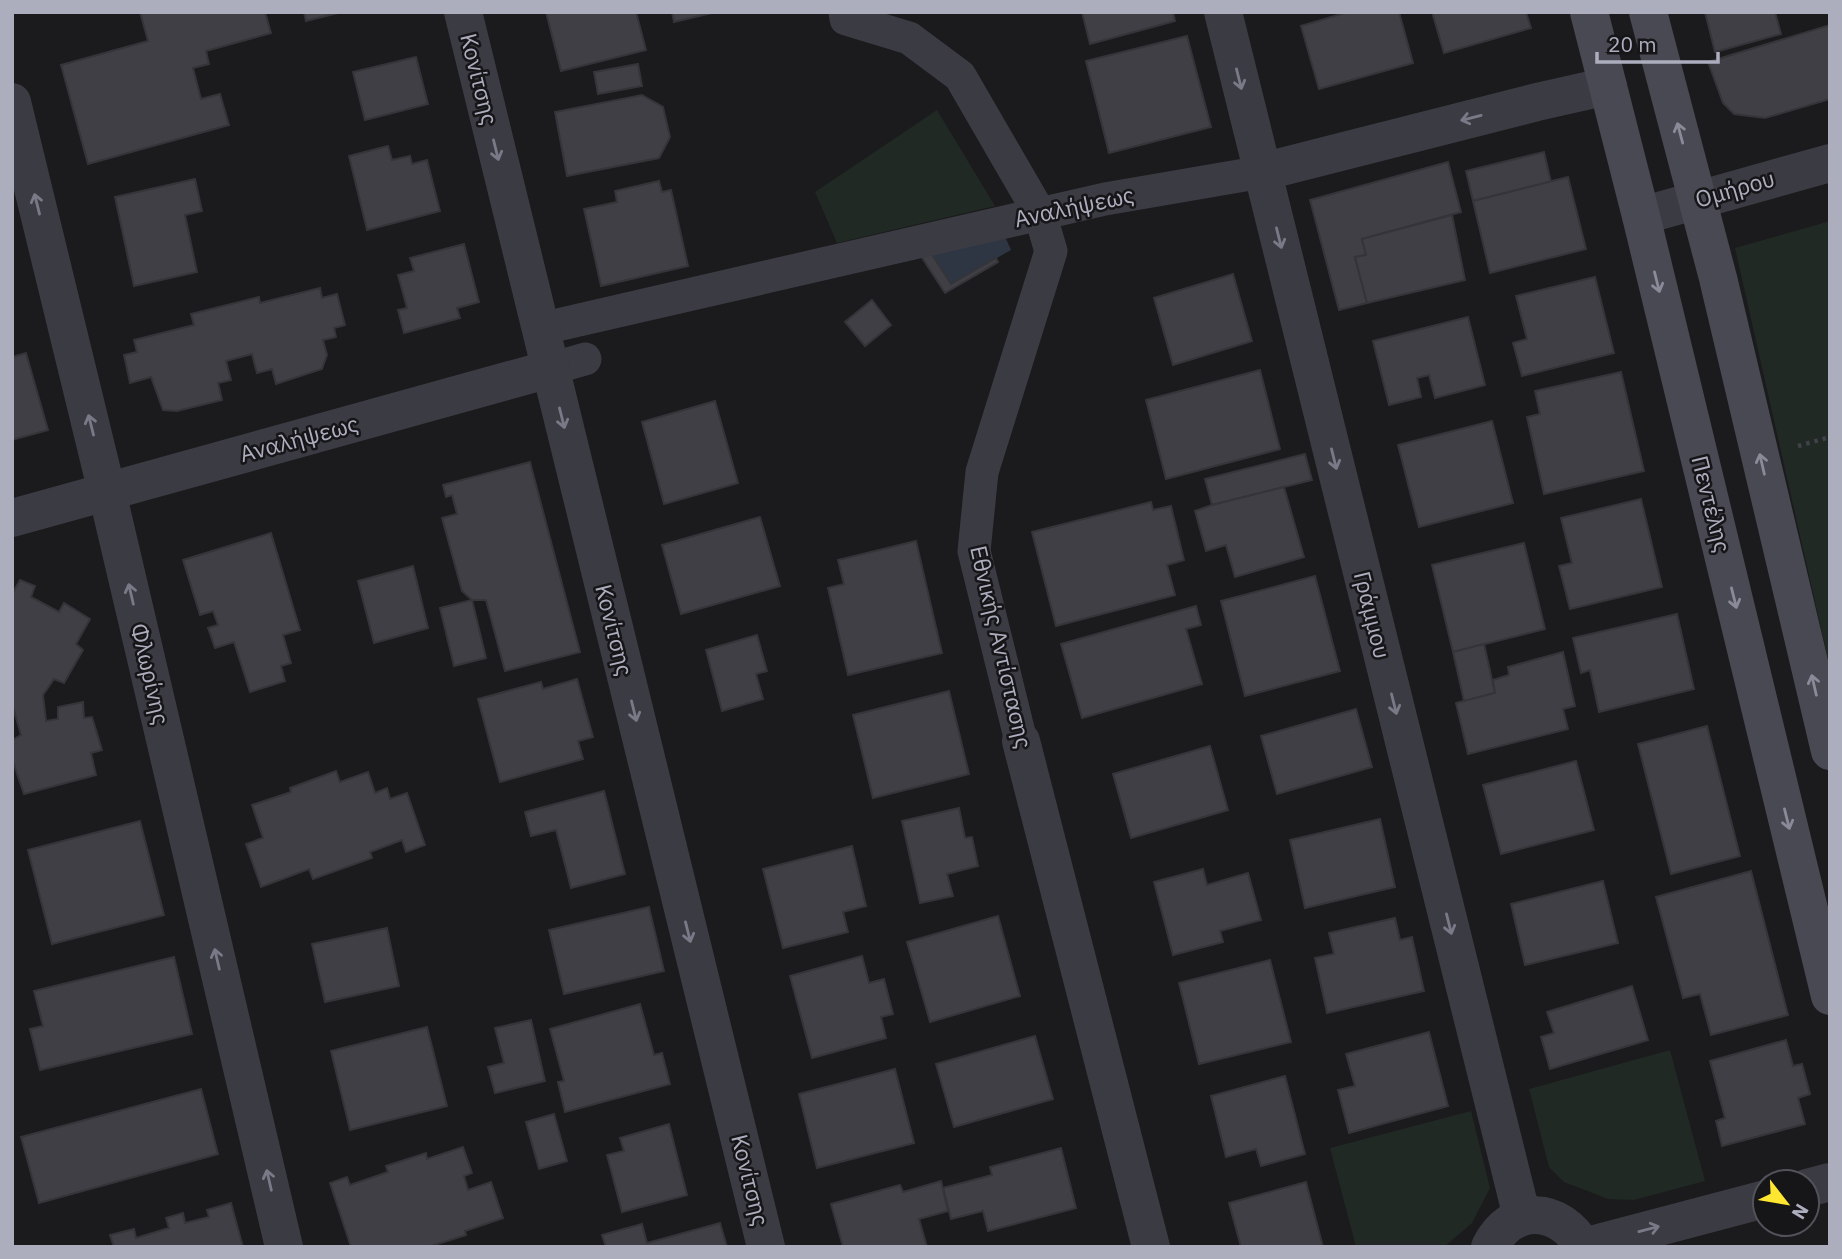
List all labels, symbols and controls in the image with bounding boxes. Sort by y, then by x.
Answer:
scale bar [1597,21,1718,65]
street label: Κονίτσης [454,30,506,128]
text: 20 m [1608,30,1657,58]
one-way arrow [1233,67,1246,89]
one-way arrow [1460,112,1483,125]
one-way arrow [1673,122,1686,145]
one-way arrow [490,138,503,161]
street label: Ομήρου [1691,162,1778,214]
street label: Αναλήψεως [1011,179,1136,233]
one-way arrow [30,194,43,216]
one-way arrow [1273,226,1286,249]
one-way arrow [1651,270,1664,293]
one-way arrow [556,407,569,429]
street label: Αναλήψεως [236,408,361,468]
one-way arrow [84,415,97,437]
one-way arrow [1327,447,1341,470]
street label: Πεντέλης [1685,452,1738,555]
one-way arrow [1755,453,1768,476]
street label: Εθνικής Αντίστασης [964,542,1040,751]
street label: Γράμμου [1348,568,1398,662]
street label: Κονίτσης [589,581,641,679]
one-way arrow [124,583,138,606]
one-way arrow [1727,586,1741,609]
street label: Φλωρίνης [125,620,177,727]
one-way arrow [1807,674,1820,697]
one-way arrow [1388,692,1401,714]
one-way arrow [628,699,641,722]
one-way arrow [1781,808,1794,830]
one-way arrow [1443,912,1456,935]
one-way arrow [682,920,696,943]
one-way arrow [210,948,223,971]
street label: Κονίτσης [725,1131,777,1229]
north arrow [1751,1168,1821,1238]
one-way arrow [262,1169,275,1192]
text: N [1787,1200,1814,1224]
one-way arrow [1637,1222,1660,1235]

